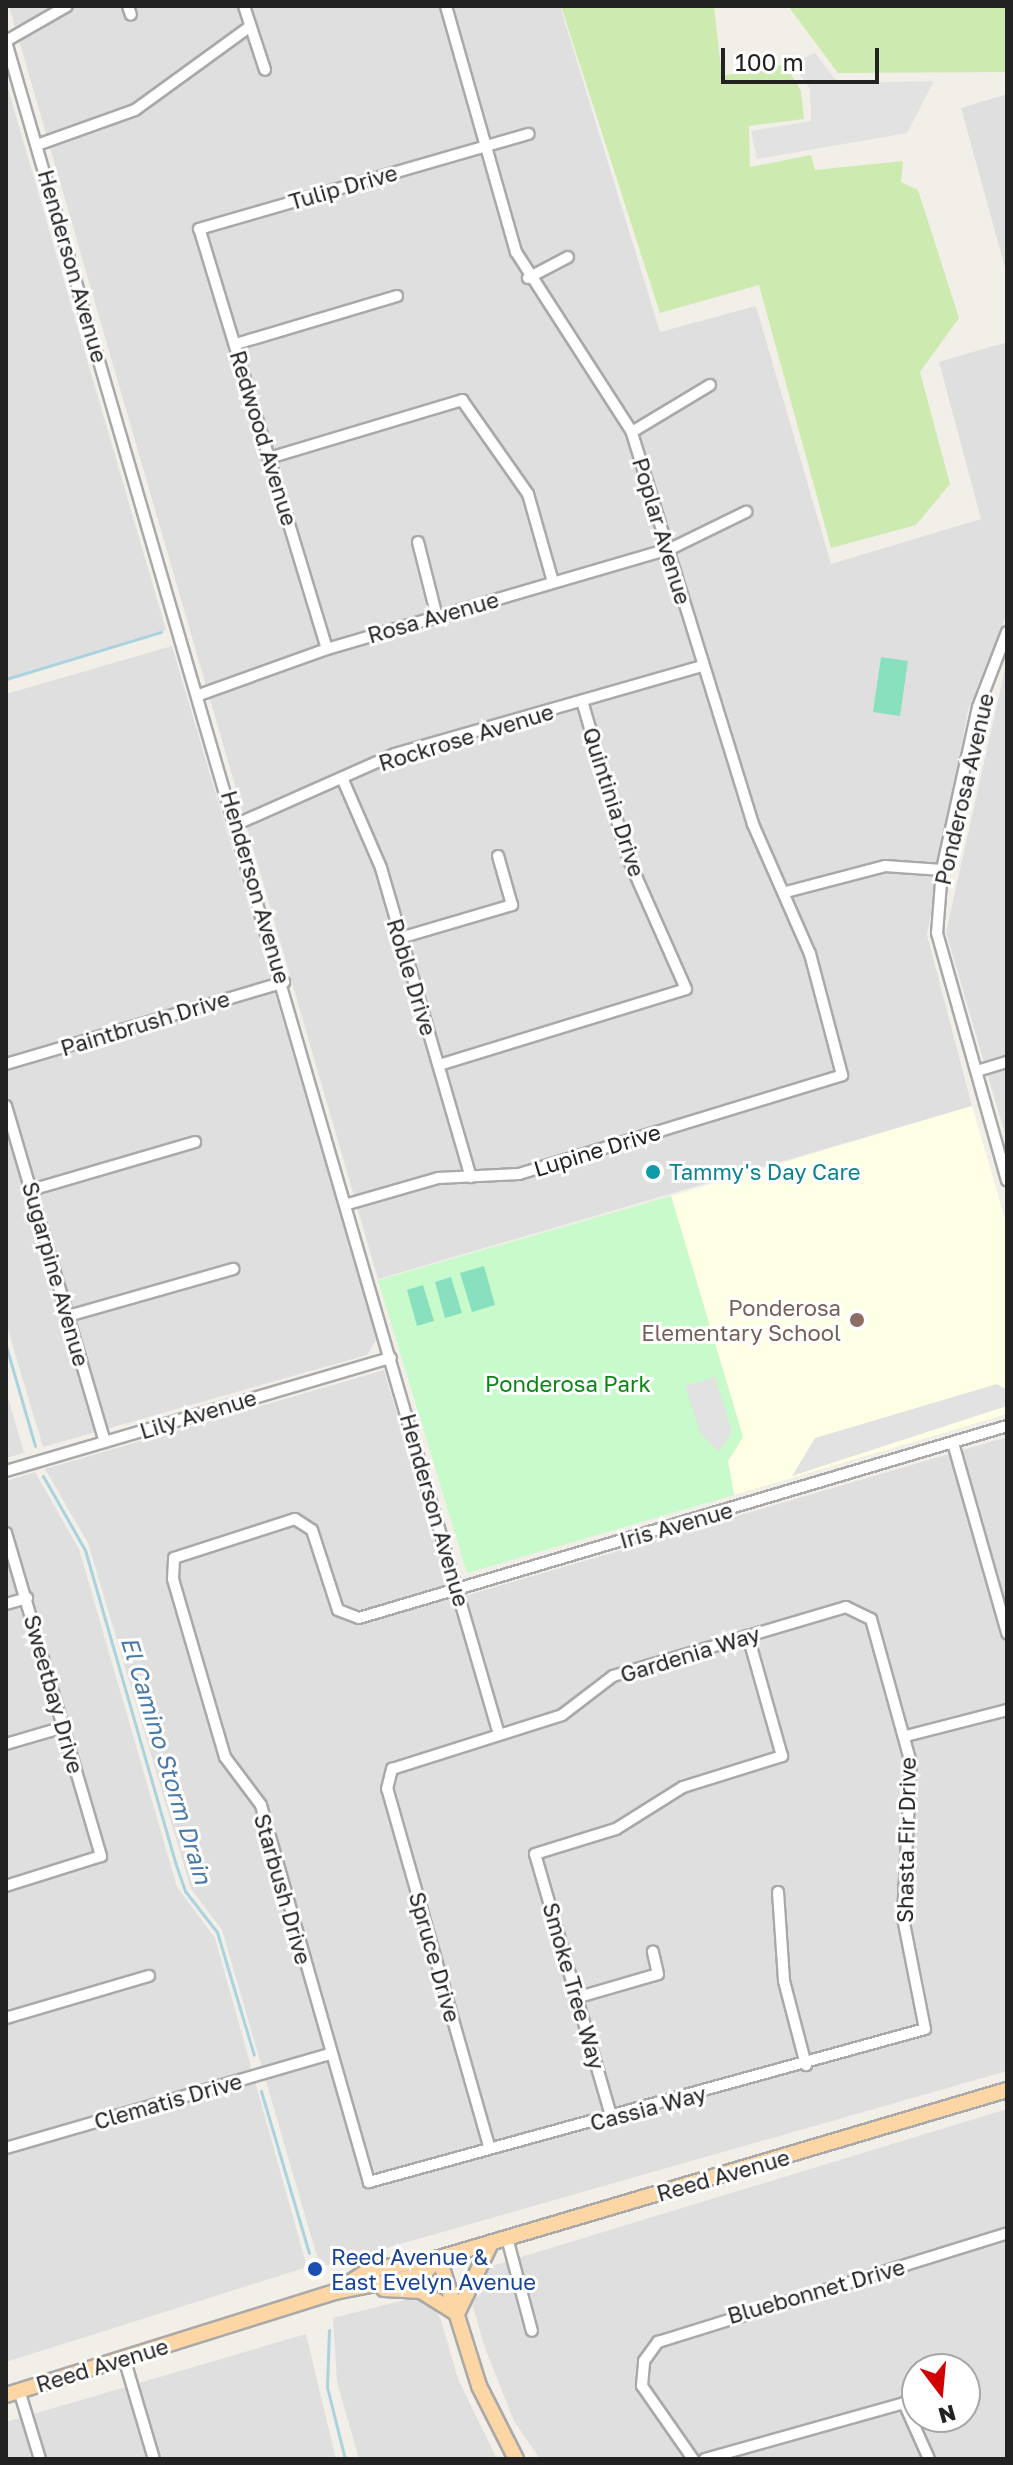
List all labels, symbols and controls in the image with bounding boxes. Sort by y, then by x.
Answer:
scale bar [725,32,883,82]
text: 100 m [735,47,804,76]
street label: Tulip Drive [286,159,400,215]
street label: Henderson Avenue [33,167,113,365]
street label: Redwood Avenue [225,347,303,529]
street label: Poplar Avenue [627,454,697,608]
street label: Rosa Avenue [364,586,502,648]
street label: Ponderosa Avenue [929,691,999,887]
street label: Rockrose Avenue [375,698,557,776]
street label: Quintinia Drive [577,724,651,880]
street label: Henderson Avenue [216,788,296,986]
street label: Roble Drive [382,915,442,1039]
street label: Paintbrush Drive [57,985,233,1061]
street label: Lupine Drive [530,1118,664,1182]
place label: Tammy's Day Care [669,1159,861,1185]
marker: Tammy's Day Care [644,1163,662,1181]
street label: Sugarpine Avenue [17,1179,95,1369]
place label: Ponderosa Elementary School [641,1294,841,1346]
marker: Ponderosa Elementary School [848,1311,866,1329]
park label: Ponderosa Park [485,1371,651,1397]
street label: Lily Avenue [137,1384,259,1444]
street label: Henderson Avenue [395,1411,475,1609]
street label: Iris Avenue [617,1496,735,1554]
street label: Sweetbay Drive [19,1612,89,1776]
street label: Gardenia Way [617,1620,763,1688]
water label: El Camino Storm Drain [116,1633,218,1887]
street label: Shasta Fir Drive [891,1757,921,1923]
street label: Starbush Drive [249,1811,317,1967]
street label: Spruce Drive [404,1889,466,2025]
street label: Smoke Tree Way [538,1899,610,2073]
street label: Clematis Drive [91,2067,245,2135]
street label: Cassia Way [587,2080,709,2136]
street label: Reed Avenue [654,2143,792,2207]
place label: Reed Avenue & East Evelyn Avenue [331,2243,536,2294]
street label: Bluebonnet Drive [724,2253,908,2329]
marker: Reed Avenue & East Evelyn Avenue [306,2260,324,2278]
street label: Reed Avenue [33,2332,171,2398]
north arrow [901,2353,981,2433]
text: N [935,2399,959,2430]

